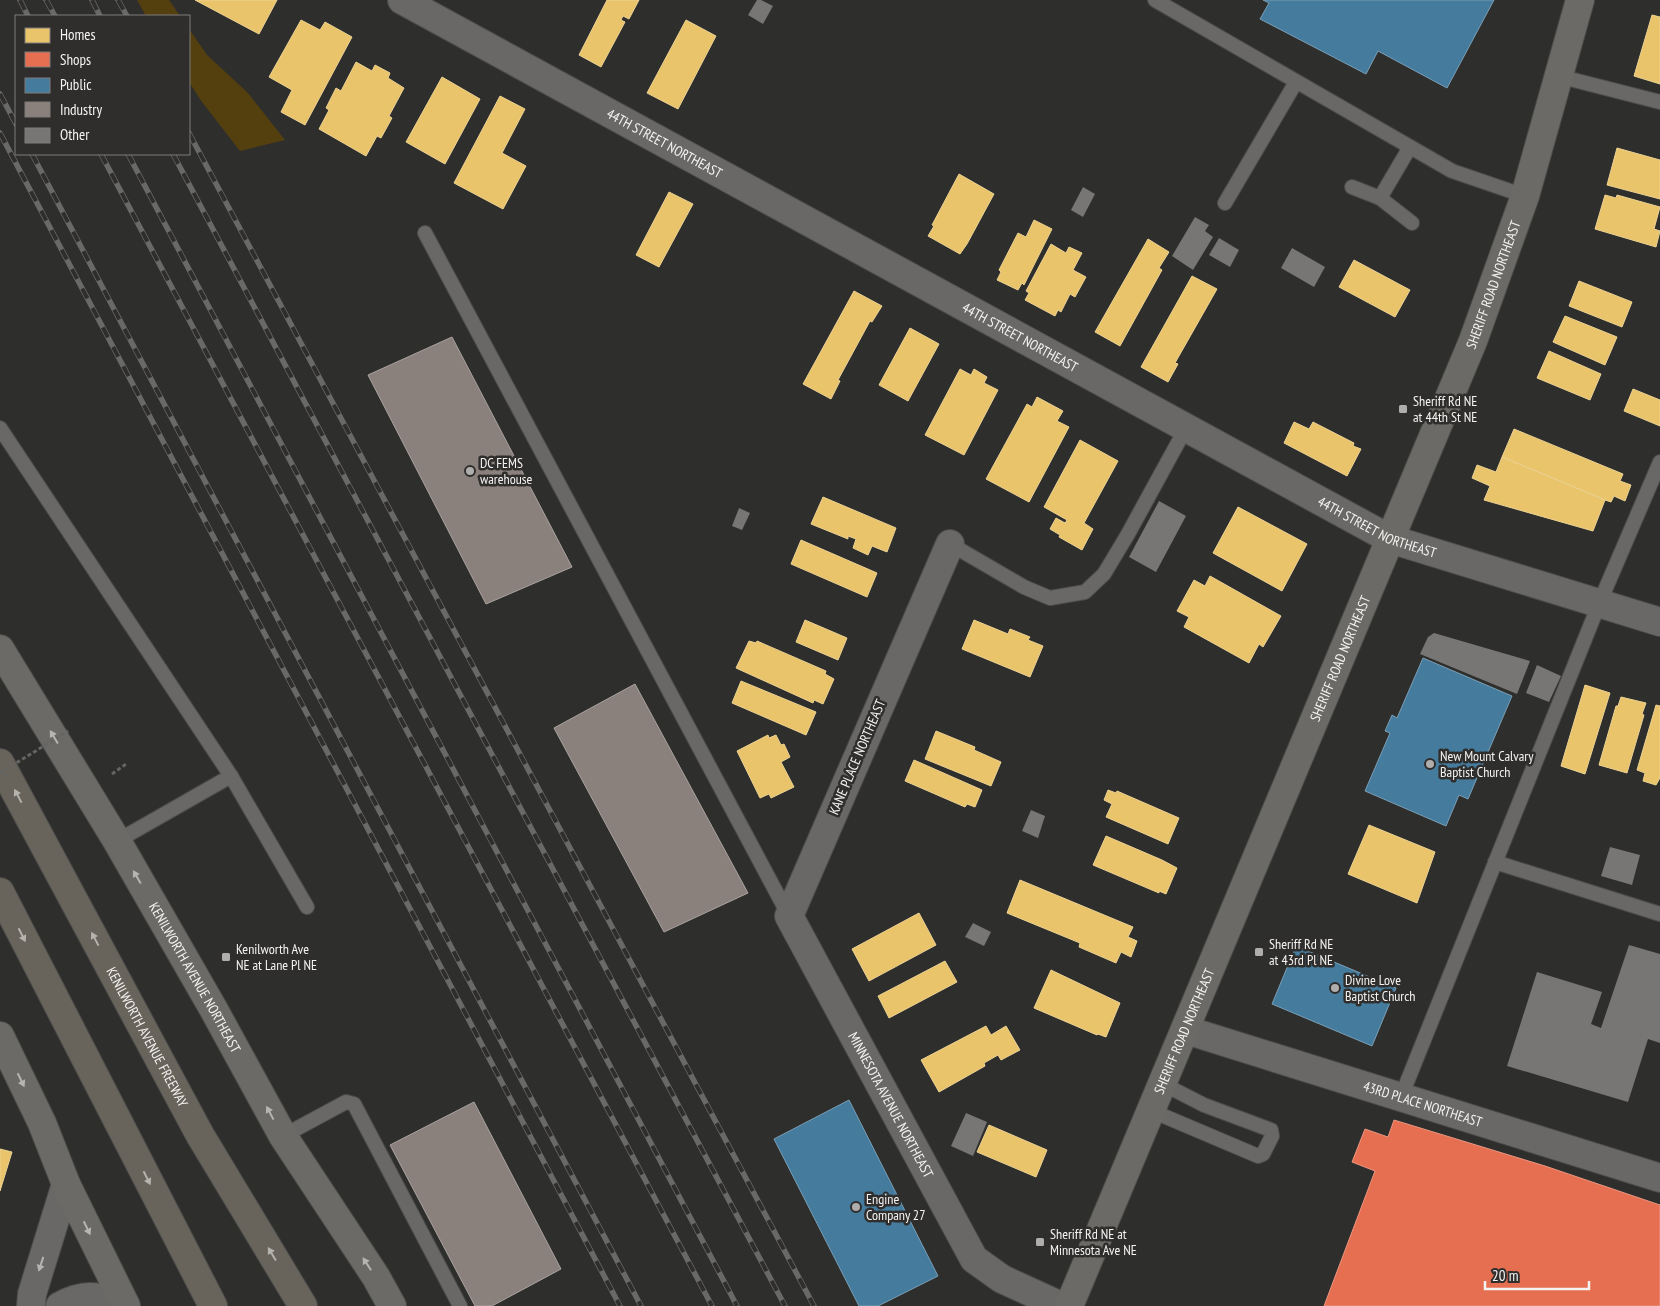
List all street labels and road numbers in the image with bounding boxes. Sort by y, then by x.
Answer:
street label: 44TH STREET NORTHEAST [603,104,726,182]
street label: SHERIFF ROAD NORTHEAST [1462,218,1525,351]
street label: 44TH STREET NORTHEAST [959,298,1082,376]
street label: 44TH STREET NORTHEAST [1315,492,1439,562]
street label: SHERIFF ROAD NORTHEAST [1306,592,1375,724]
street label: KANE PLACE NORTHEAST [825,696,890,817]
street label: KENILWORTH AVENUE NORTHEAST [145,899,245,1057]
street label: KENILWORTH AVENUE FREEWAY [102,964,192,1111]
street label: SHERIFF ROAD NORTHEAST [1150,965,1219,1097]
street label: MINNESOTA AVENUE NORTHEAST [844,1029,938,1182]
street label: 43RD PLACE NORTHEAST [1361,1077,1485,1131]

